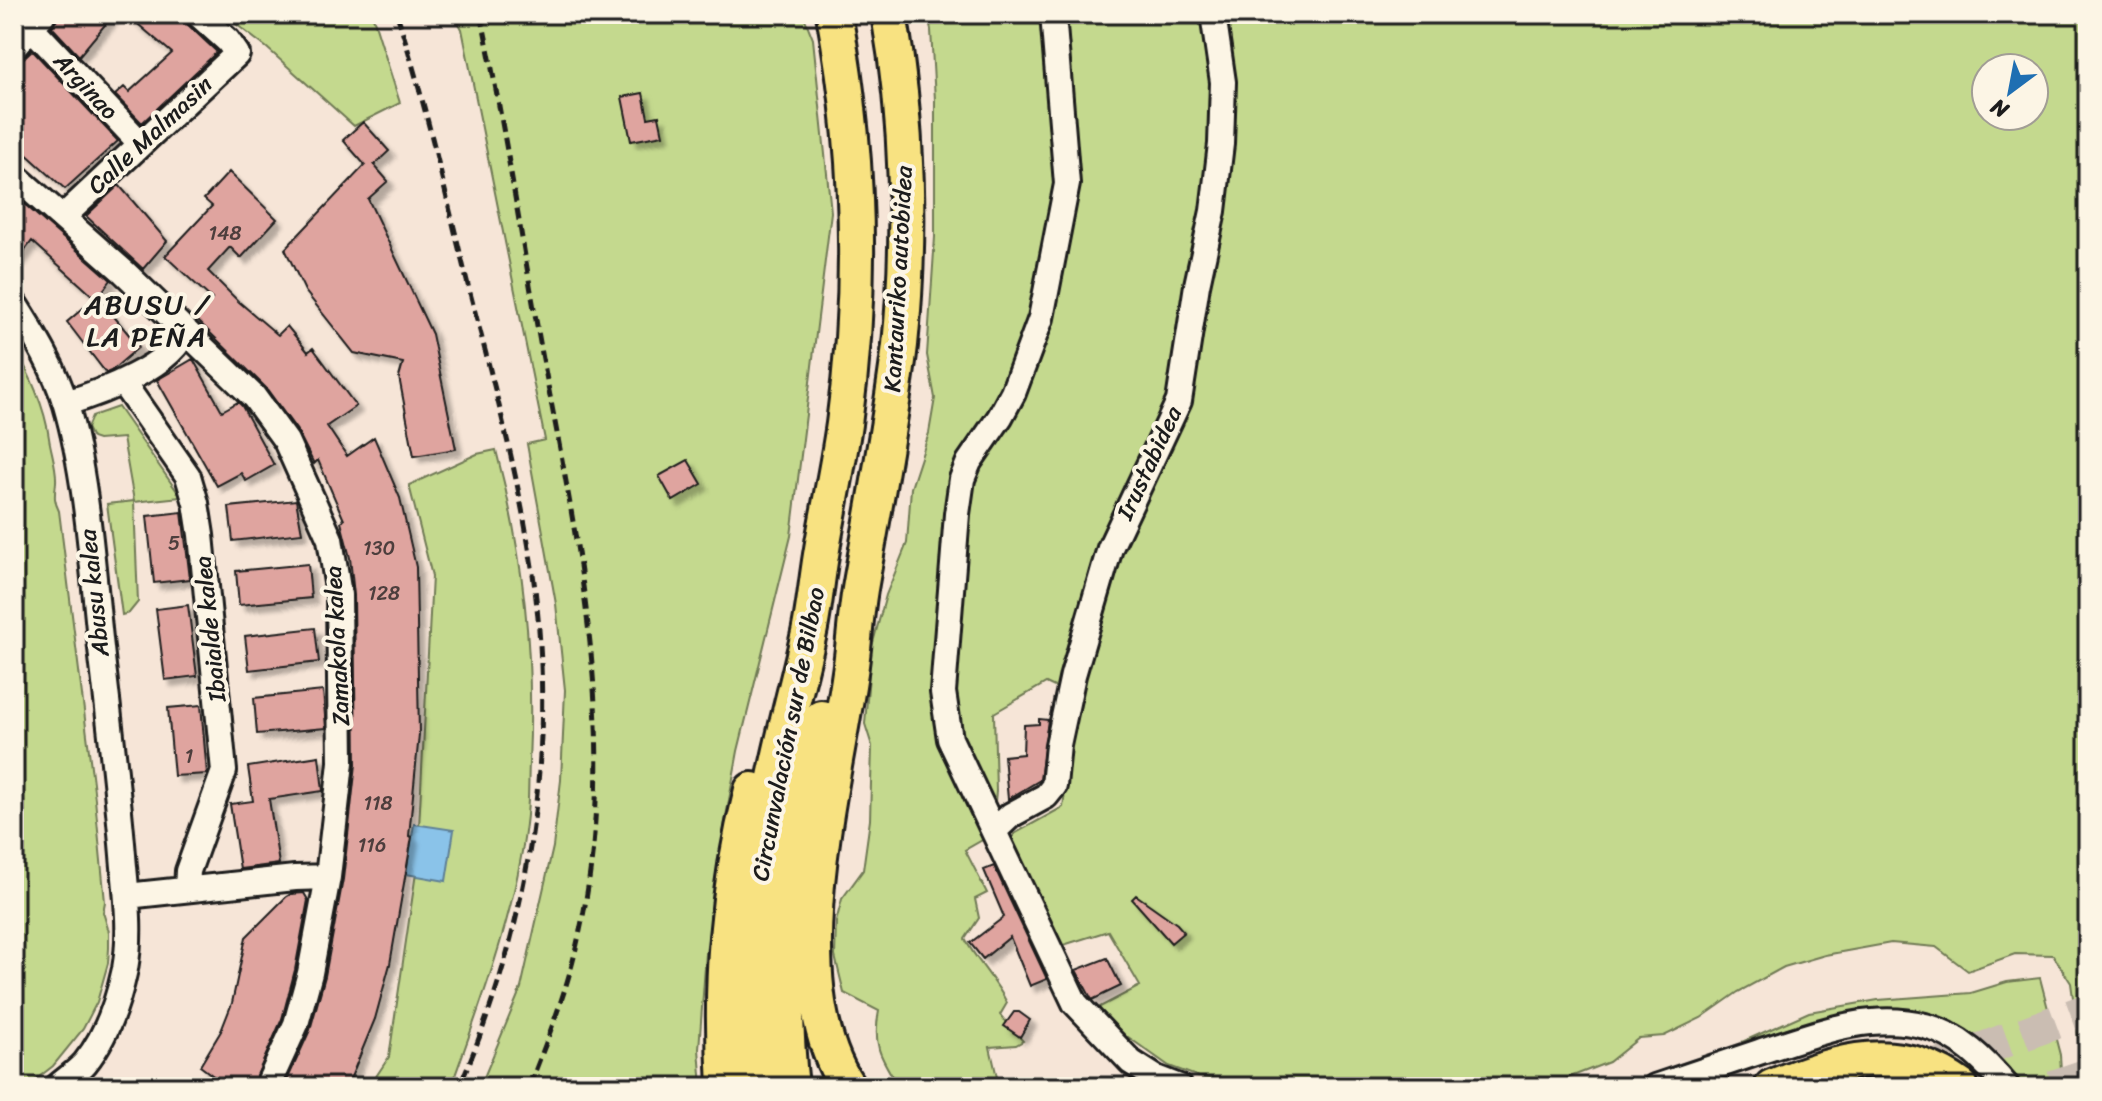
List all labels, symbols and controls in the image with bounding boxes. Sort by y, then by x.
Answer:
street label: Arginao [42,41,129,130]
north arrow [1970,52,2050,132]
street label: Calle Malmasin [77,65,223,205]
text: N [1982,88,2017,130]
street label: Kantauriko autobidea [871,164,925,393]
house number: 148 [208,216,242,251]
district label: ABUSU / LA PEÑA [83,280,211,361]
street label: Irustabidea [1104,398,1194,528]
street label: Abusu kalea [66,526,122,660]
house number: 5 [168,526,180,561]
house number: 130 [363,531,395,566]
street label: Ibaialde kalea [181,554,239,705]
street label: Zamakola kalea [312,565,362,727]
house number: 128 [368,576,400,611]
street label: Circunvalación sur de Bilbao [739,584,837,884]
house number: 1 [185,739,193,774]
house number: 118 [363,786,393,821]
house number: 116 [358,828,386,863]

